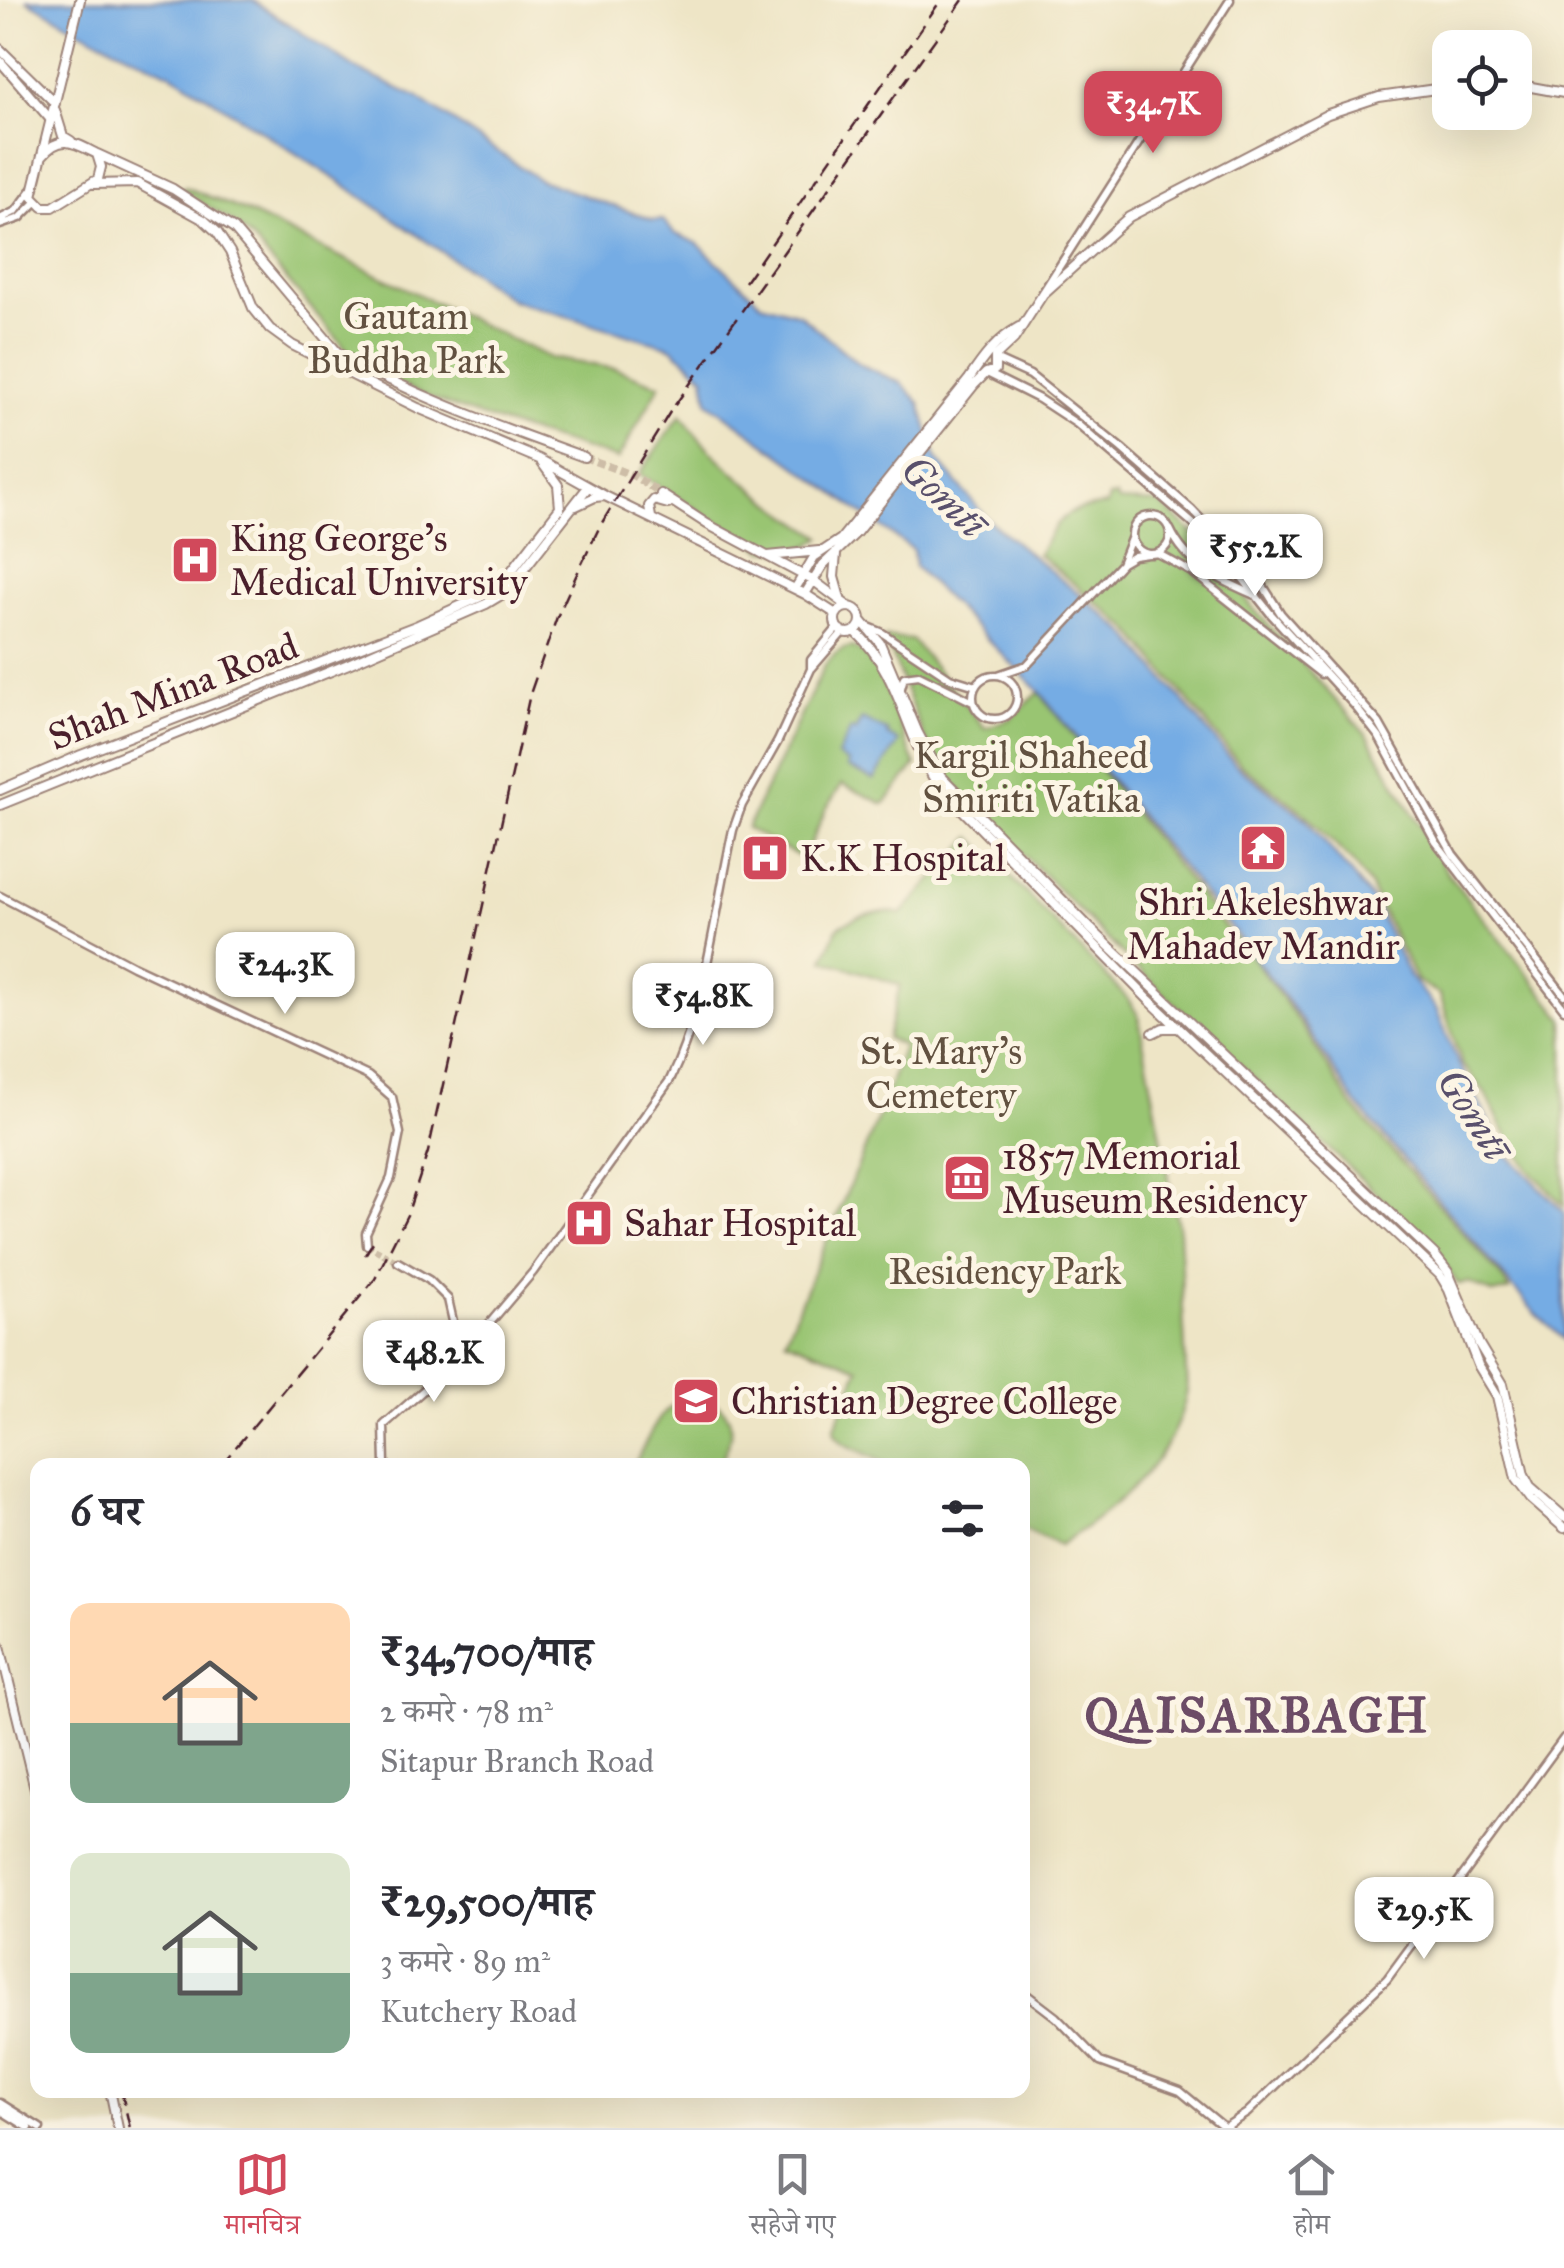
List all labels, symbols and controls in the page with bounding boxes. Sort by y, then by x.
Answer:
map controls [1432,30,1532,130]
button: locate [1432,30,1532,130]
pin: ₹34.7K [1072,71,1234,156]
text: ₹34.7K [1106,84,1200,123]
park label: Gautam Buddha Park [307,293,505,383]
water label: Gomtī [891,445,1000,551]
pin: ₹55.2K [1174,514,1336,599]
place label: King George's Medical University [230,515,529,605]
text: ₹55.2K [1209,527,1301,566]
hospital icon: King George's Medical University [169,534,221,586]
street label: Shah Mina Road [42,622,304,760]
park label: Kargil Shaheed Smiriti Vatika [914,732,1148,822]
temple icon: Shri Akeleshwar Mahadev Mandir [1237,822,1289,874]
hospital icon: K.K Hospital [739,832,791,884]
place label: K.K Hospital [800,835,1006,881]
place label: Shri Akeleshwar Mahadev Mandir [1126,879,1400,969]
pin: ₹24.3K [204,932,366,1017]
text: ₹24.3K [238,945,332,984]
pin: ₹54.8K [622,963,784,1048]
text: ₹54.8K [654,976,752,1015]
park label: St. Mary's Cemetery [860,1028,1022,1118]
water label: Gomtī [1426,1059,1523,1173]
place label: 1857 Memorial Museum Residency [1002,1133,1308,1223]
museum icon: 1857 Memorial Museum Residency [941,1152,993,1204]
hospital icon: Sahar Hospital [563,1197,615,1249]
place label: Sahar Hospital [624,1200,857,1246]
park label: Residency Park [889,1248,1122,1294]
pin: ₹48.2K [353,1320,515,1405]
text: ₹48.2K [385,1333,483,1372]
school or university icon: Christian Degree College [670,1375,722,1427]
place label: Christian Degree College [731,1378,1118,1424]
text: 6 घर [70,1485,142,1537]
icon: filters [935,1491,990,1546]
text: ₹34,700/माह [380,1626,593,1678]
icon: home [150,1643,270,1763]
district label: QAISARBAGH [1085,1686,1429,1745]
text: 2 कमरे · 78 m² [380,1692,553,1731]
text: Sitapur Branch Road [380,1742,654,1781]
text: ₹29,500/माह [380,1876,594,1928]
pin: ₹29.5K [1343,1877,1505,1962]
text: ₹29.5K [1377,1890,1471,1929]
icon: home [150,1893,270,2013]
text: 3 कमरे · 89 m² [380,1942,550,1981]
text: Kutchery Road [380,1992,577,2031]
tab: मानचित्र [225,2147,300,2252]
tab: सहेजे गए [750,2147,835,2252]
tab: होम [1284,2147,1339,2252]

